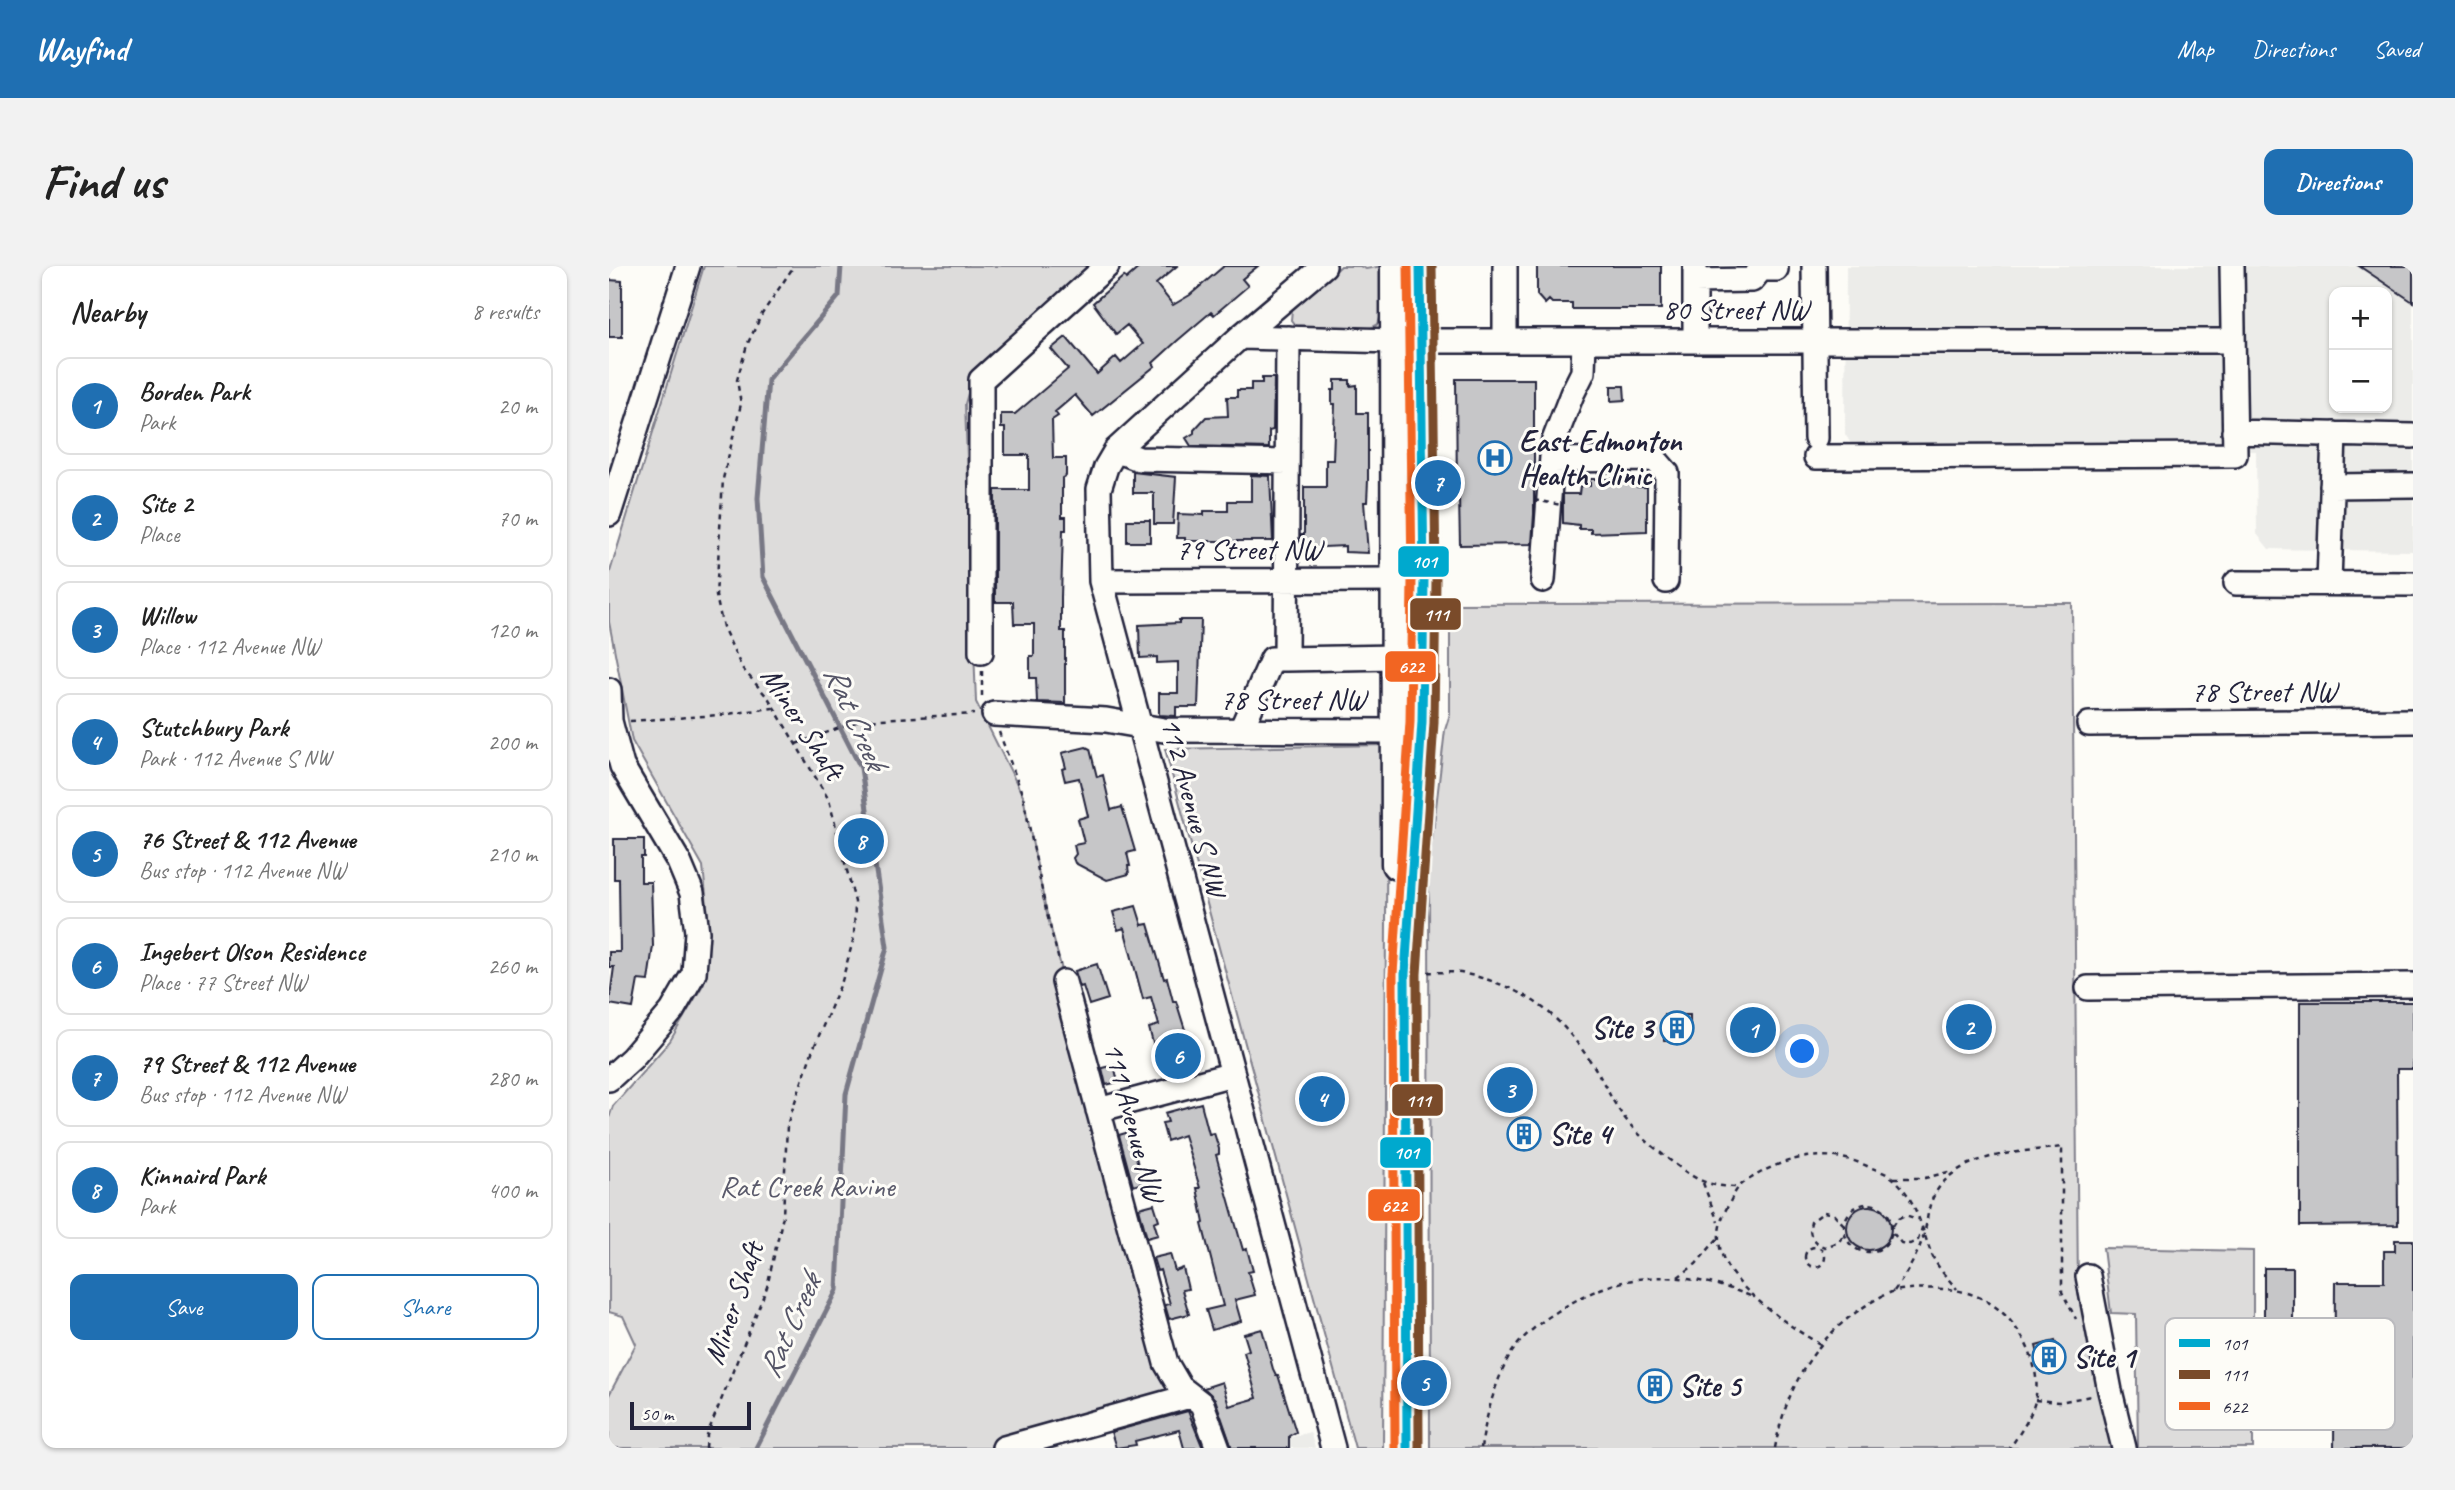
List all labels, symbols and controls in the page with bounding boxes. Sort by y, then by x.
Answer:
text: Wayfind [35,28,128,70]
text: Map [2177,34,2214,64]
text: Directions [2252,34,2335,64]
text: Saved [2373,34,2420,64]
button: Directions [2264,149,2413,215]
text: Find us [42,151,164,213]
map controls [2329,287,2392,413]
button: + [2329,287,2392,350]
street label: 80 Street NW [1663,290,1813,328]
text: Nearby [70,293,146,331]
text: 8 results [472,297,539,326]
button: − [2329,350,2392,413]
text: Borden Park [139,375,250,408]
text: 1 [90,392,100,421]
text: 20 m [498,392,537,421]
text: Park [139,408,175,437]
place label: East Edmonton Health Clinic [1519,422,1683,494]
hospital icon: East Edmonton Health Clinic [1476,439,1514,477]
pin: 7 [1415,457,1461,509]
text: Site 2 [139,487,193,520]
text: 2 [90,504,100,533]
text: 70 m [498,504,537,533]
text: Place [139,520,179,549]
street label: 79 Street NW [1176,530,1326,568]
line badge: 101 [1397,545,1450,578]
text: 101 [1411,550,1439,574]
line badge: 111 [1409,597,1462,631]
text: Willow [139,599,196,632]
text: 111 [1423,603,1451,627]
text: 3 [90,616,100,645]
text: 120 m [488,616,537,645]
text: Place · 112 Avenue NW [139,632,320,661]
line badge: 622 [1384,650,1437,683]
text: 622 [1398,655,1426,679]
street label: Miner Shaft [753,659,855,789]
water label: Rat Creek [815,659,899,781]
street label: 78 Street NW [2191,672,2341,710]
street label: 78 Street NW [1220,680,1370,718]
text: Stutchbury Park [139,711,288,744]
street label: 112 Avenue S NW [1152,713,1237,904]
text: 4 [90,728,100,757]
text: 200 m [488,728,537,757]
text: Park · 112 Avenue S NW [139,744,332,773]
pin: 8 [838,815,884,867]
text: 76 Street & 112 Avenue [139,823,356,856]
text: 5 [90,840,100,869]
text: 210 m [488,840,537,869]
text: Bus stop · 112 Avenue NW [139,856,346,885]
text: Ingebert Olson Residence [139,935,365,968]
text: 6 [90,952,100,981]
text: 260 m [488,952,537,981]
text: Place · 77 Street NW [139,968,307,997]
pin: 2 [1946,1001,1992,1053]
pin: 1 [1730,1004,1776,1056]
place label: Site 3 [1591,1009,1655,1047]
building icon: Site 3 [1658,1009,1696,1047]
pin: 6 [1155,1030,1201,1082]
your location [1785,1034,1819,1068]
street label: 111 Avenue NW [1094,1038,1174,1209]
text: 79 Street & 112 Avenue [139,1047,355,1080]
text: 7 [90,1064,100,1093]
text: 280 m [488,1064,537,1093]
pin: 3 [1487,1064,1533,1116]
pin: 4 [1299,1073,1345,1125]
text: Bus stop · 112 Avenue NW [139,1080,346,1109]
line badge: 111 [1391,1083,1444,1117]
text: 111 [1405,1089,1433,1113]
building icon: Site 4 [1505,1115,1543,1153]
place label: Site 4 [1549,1115,1615,1153]
line badge: 101 [1379,1136,1432,1169]
text: 101 [1393,1141,1421,1165]
text: Kinnaird Park [139,1159,265,1192]
park label: Rat Creek Ravine [719,1167,897,1205]
text: 8 [90,1176,100,1205]
text: 400 m [488,1176,537,1205]
line badge: 622 [1367,1188,1421,1222]
text: Park [139,1192,175,1221]
text: 622 [1381,1194,1409,1218]
street label: Miner Shaft [694,1234,772,1369]
water label: Rat Creek [749,1262,833,1384]
button: Save [70,1274,298,1340]
button: Share [312,1274,539,1340]
legend [2165,1318,2395,1430]
text: 101 [2222,1332,2249,1356]
building icon: Site 1 [2030,1338,2068,1376]
place label: Site 1 [2073,1338,2139,1376]
pin: 5 [1401,1357,1447,1409]
text: 111 [2222,1363,2249,1387]
building icon: Site 5 [1636,1367,1674,1405]
place label: Site 5 [1679,1367,1744,1405]
text: 622 [2222,1395,2249,1419]
scale bar [630,1399,751,1431]
text: 50 m [641,1402,673,1426]

